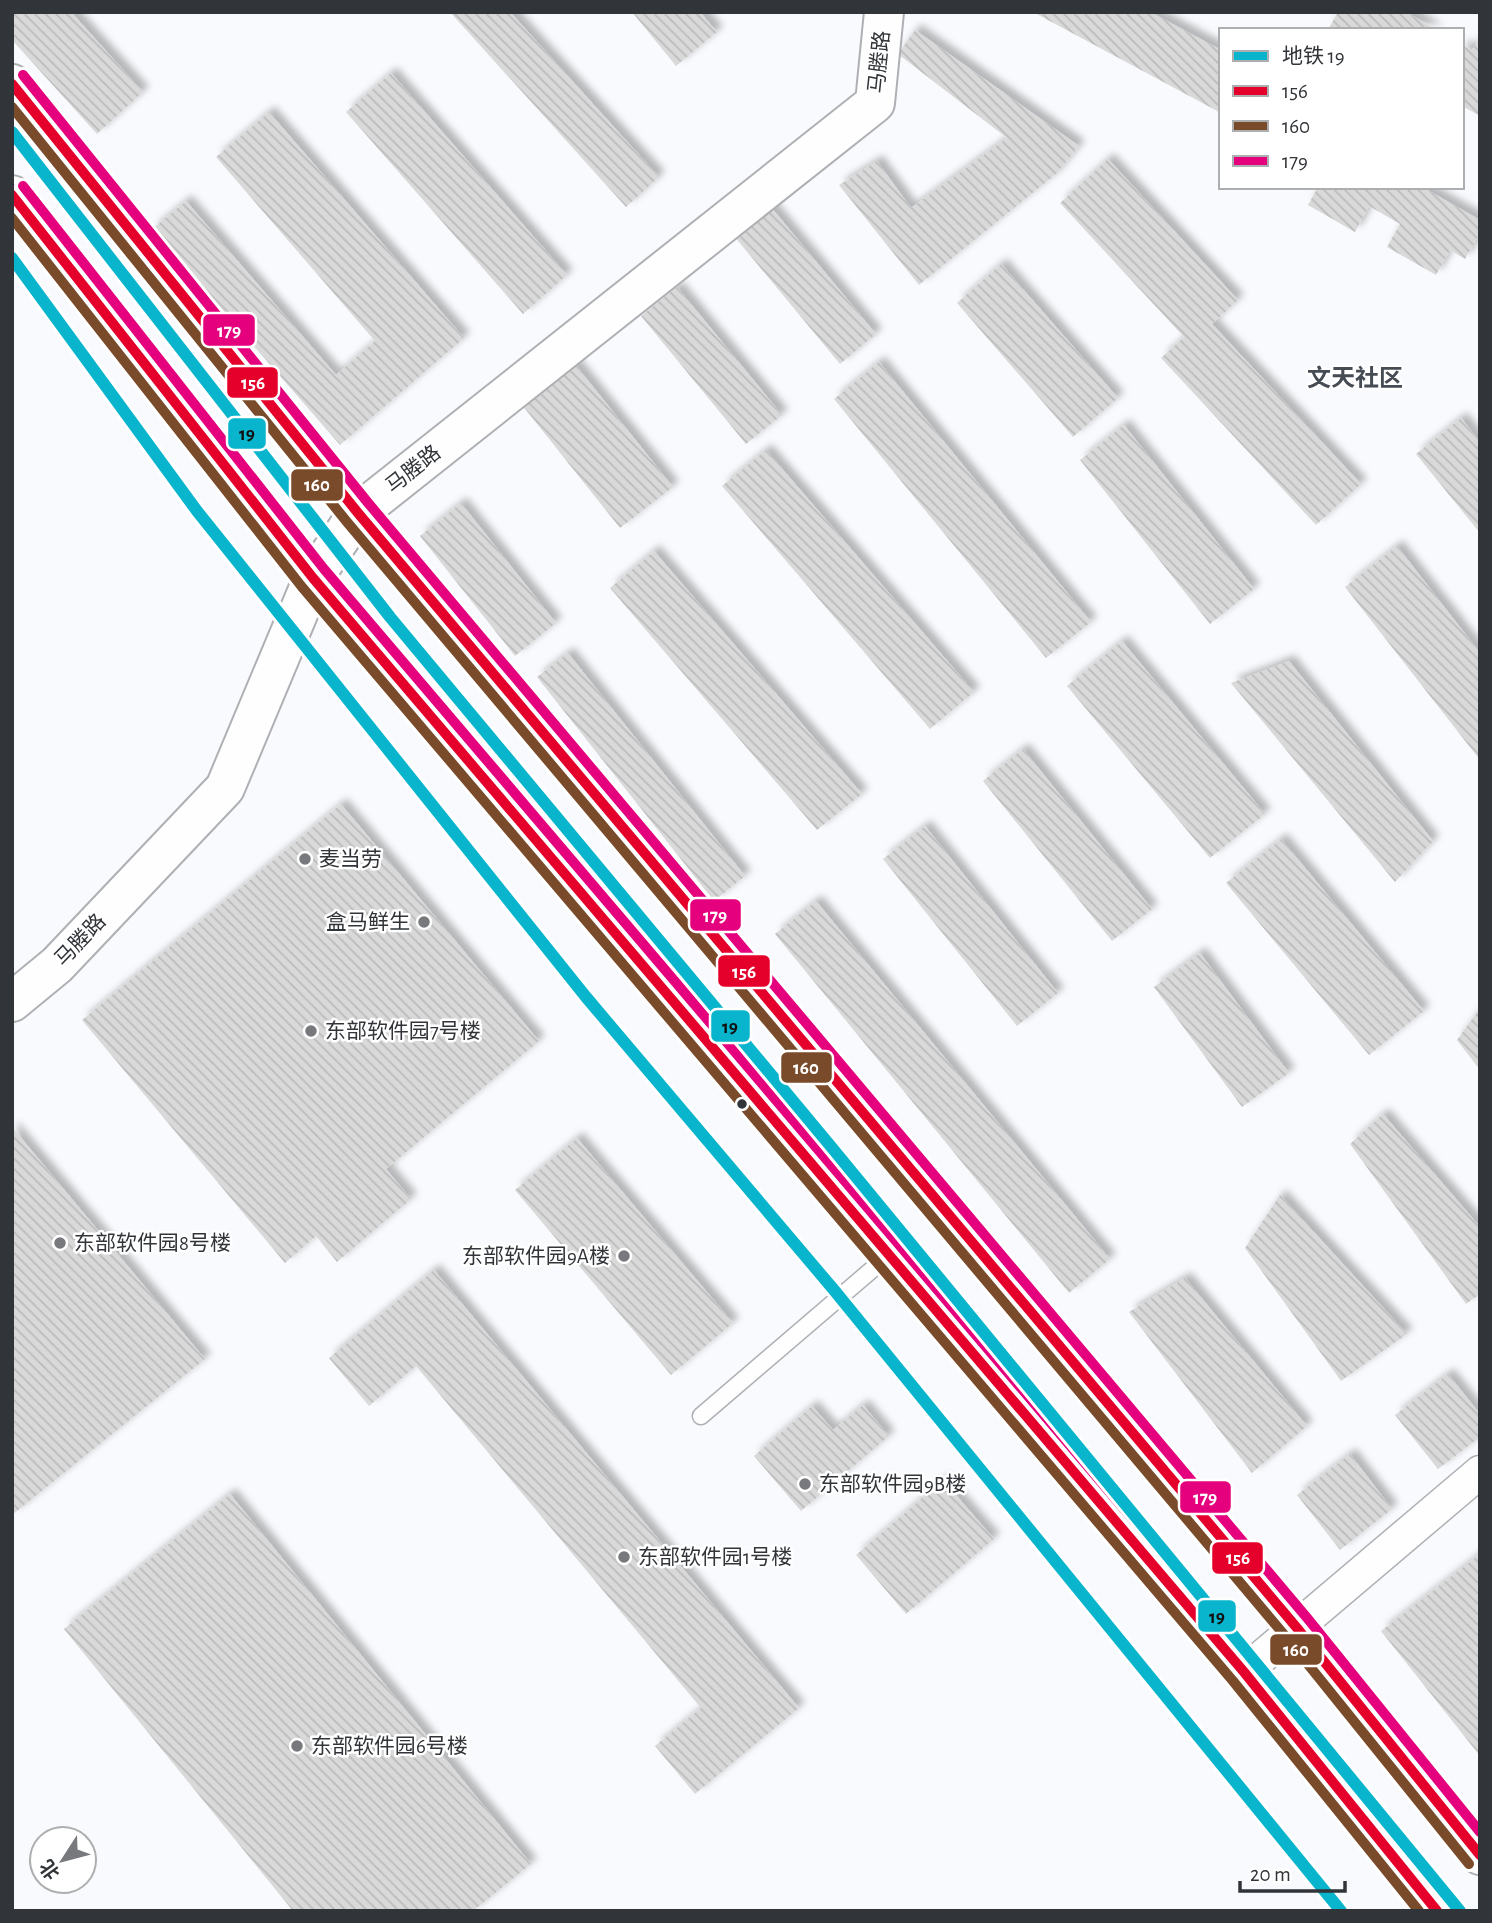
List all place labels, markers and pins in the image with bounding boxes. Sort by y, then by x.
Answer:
place label: 麦当劳 [319,848,382,870]
marker: 麦当劳 [297,851,313,867]
place label: 盒马鲜生 [326,911,410,933]
marker: 盒马鲜生 [416,914,432,930]
place label: 东部软件园7号楼 [325,1020,481,1042]
marker: 东部软件园7号楼 [303,1023,319,1039]
unlabelled marker [735,1097,749,1111]
place label: 东部软件园8号楼 [74,1232,231,1254]
marker: 东部软件园8号楼 [52,1235,68,1251]
place label: 东部软件园9A楼 [462,1245,610,1267]
marker: 东部软件园9A楼 [616,1248,632,1264]
place label: 东部软件园9B楼 [819,1473,966,1495]
marker: 东部软件园9B楼 [797,1476,813,1492]
place label: 东部软件园1号楼 [638,1546,792,1568]
marker: 东部软件园1号楼 [616,1549,632,1565]
place label: 东部软件园6号楼 [311,1735,468,1757]
marker: 东部软件园6号楼 [289,1738,305,1754]

